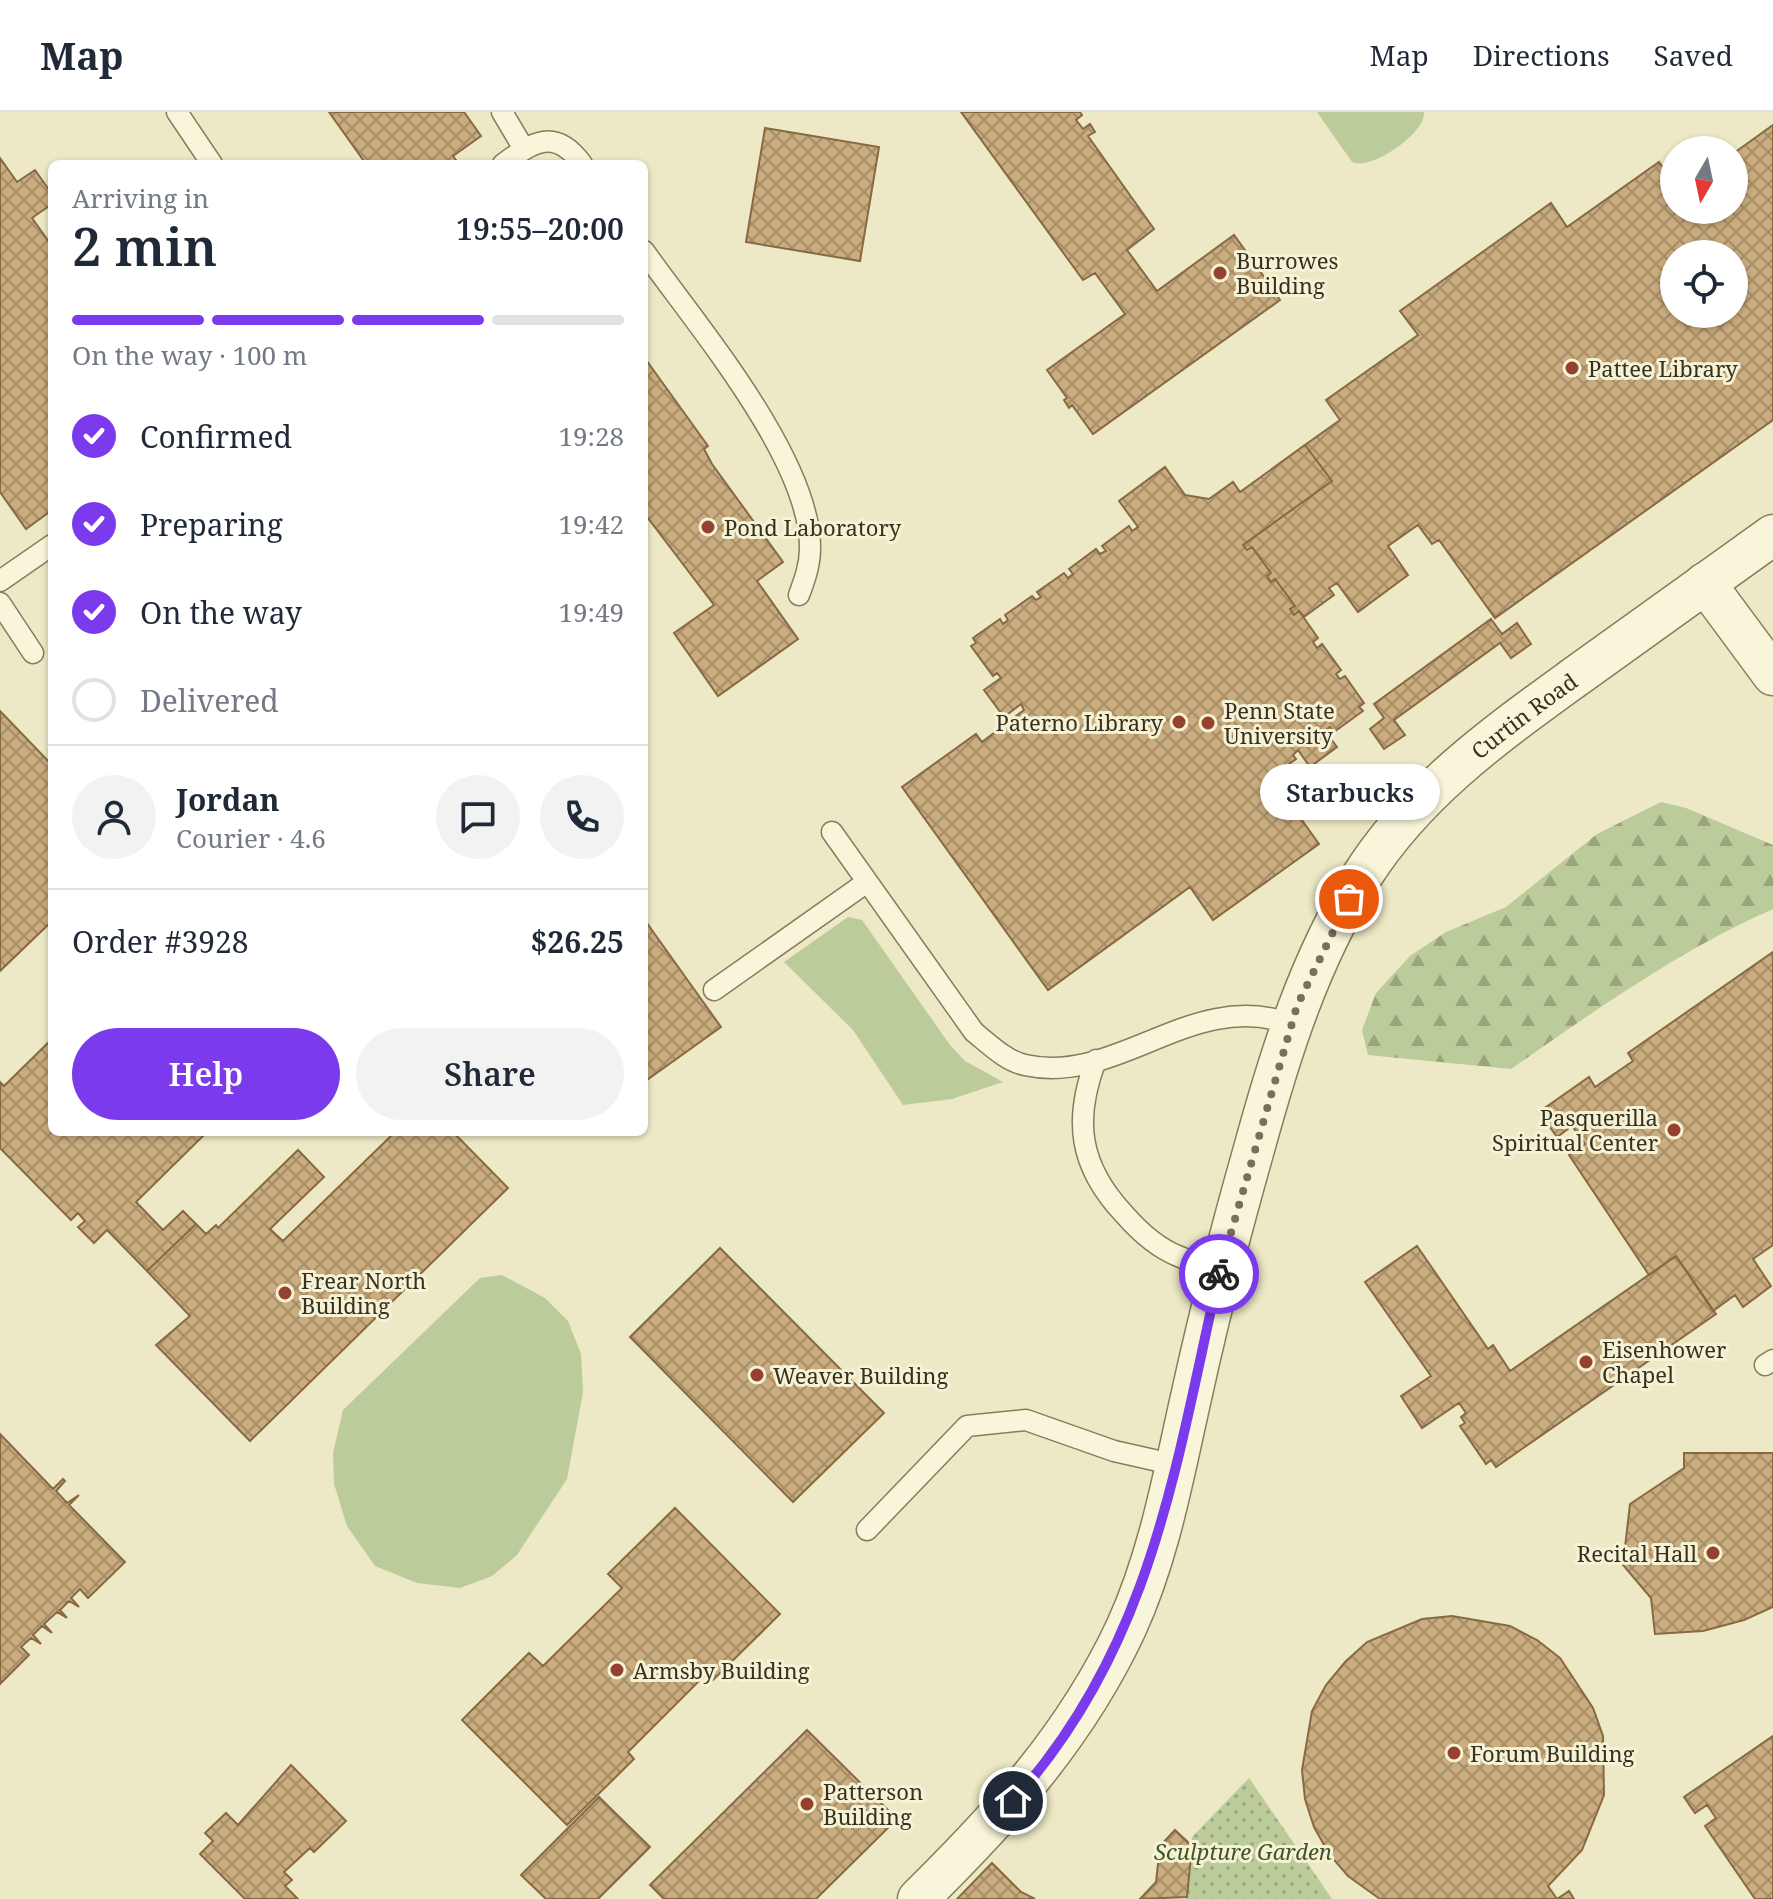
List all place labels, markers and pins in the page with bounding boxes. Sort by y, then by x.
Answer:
place label: Burrowes Building [1236,245,1338,300]
marker: Burrowes Building [1211,264,1229,282]
place label: Pattee Library [1588,353,1738,383]
marker: Pattee Library [1563,359,1581,377]
place label: Pond Laboratory [724,512,902,542]
marker: Pond Laboratory [699,518,717,536]
place label: Penn State University [1224,695,1335,750]
place label: Paterno Library [995,707,1164,737]
marker: Paterno Library [1170,713,1188,731]
marker: Penn State University [1199,714,1217,732]
callout: Starbucks [1259,763,1439,819]
pin [1315,865,1383,933]
place label: Pasquerilla Spiritual Center [1492,1102,1659,1157]
marker: Pasquerilla Spiritual Center [1665,1121,1683,1139]
place label: Frear North Building [301,1265,426,1320]
marker: Frear North Building [276,1284,294,1302]
place label: Eisenhower Chapel [1602,1334,1727,1389]
marker: Eisenhower Chapel [1577,1353,1595,1371]
place label: Weaver Building [773,1360,948,1390]
marker: Weaver Building [748,1366,766,1384]
place label: Recital Hall [1577,1538,1697,1568]
marker: Recital Hall [1704,1544,1722,1562]
place label: Armsby Building [633,1655,810,1685]
marker: Armsby Building [608,1661,626,1679]
place label: Forum Building [1470,1738,1635,1768]
marker: Forum Building [1445,1744,1463,1762]
pin [979,1767,1047,1835]
place label: Patterson Building [823,1776,923,1831]
marker: Patterson Building [798,1795,816,1813]

